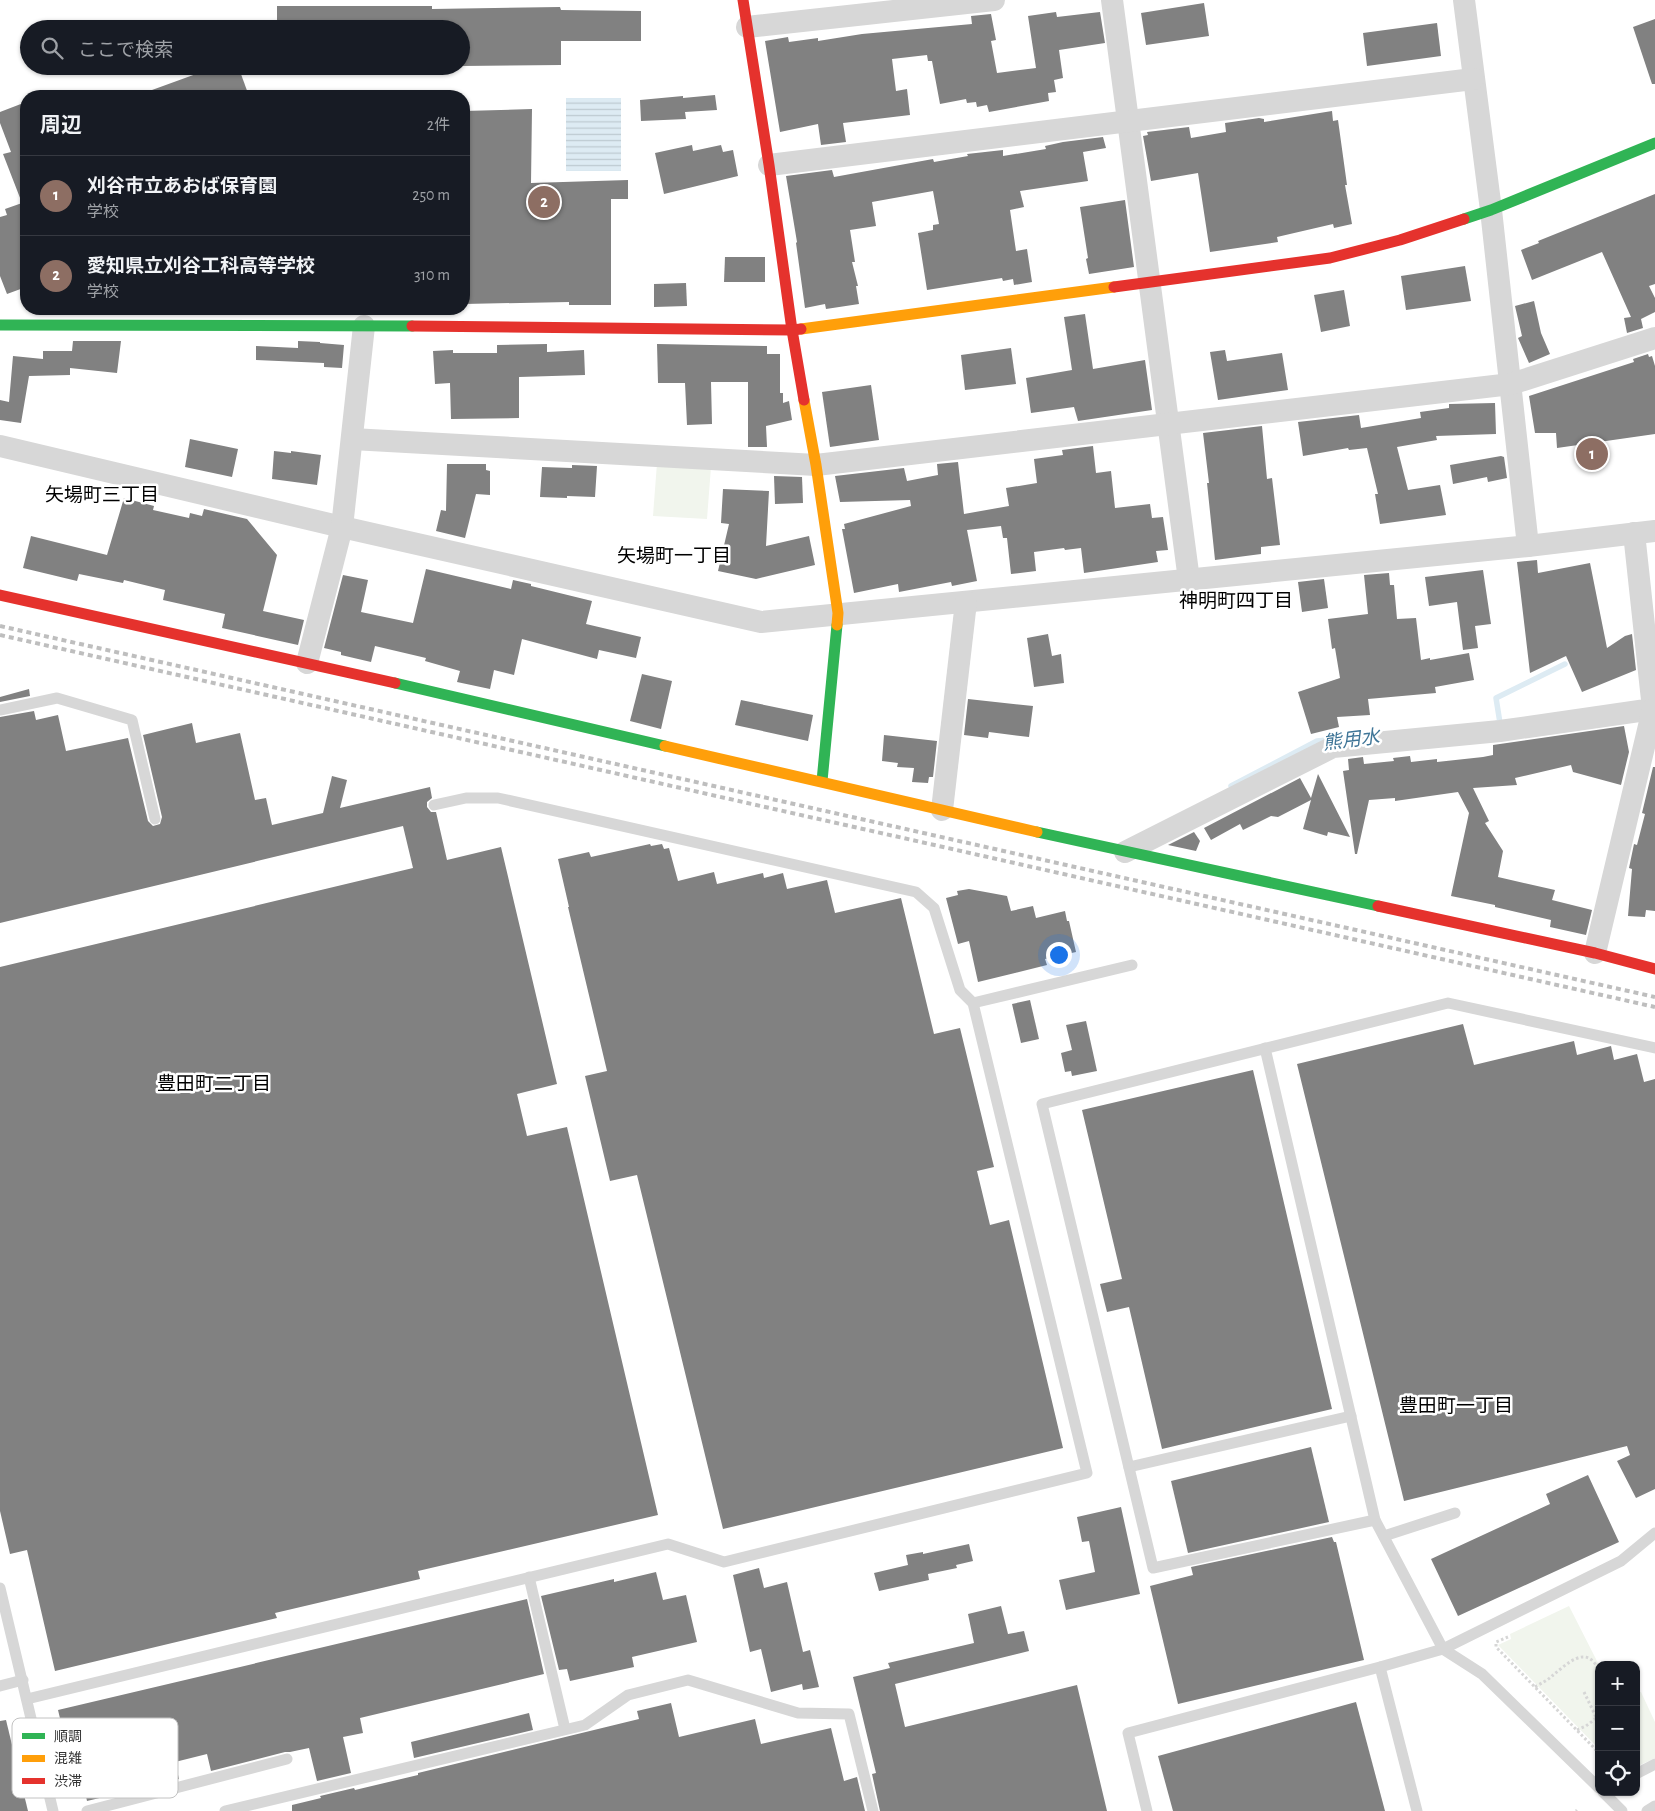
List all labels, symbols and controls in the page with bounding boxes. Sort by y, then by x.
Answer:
search box [20,20,470,75]
icon: search [38,34,66,62]
text: ここで検索 [78,41,173,60]
text: 周辺 [40,115,82,136]
text: 2件 [427,117,450,133]
text: 刈谷市立あおば保育園 [87,177,277,196]
pin: 2 [528,183,560,221]
text: 1 [53,187,59,203]
text: 250 m [412,187,450,203]
text: 学校 [87,204,119,220]
text: 愛知県立刈谷工科高等学校 [87,257,315,276]
text: 2 [52,267,60,283]
text: 310 m [414,267,450,283]
text: 学校 [87,284,119,300]
pin: 1 [1576,435,1608,473]
district label: 矢場町三丁目 [45,484,159,505]
district label: 矢場町一丁目 [617,545,731,566]
district label: 神明町四丁目 [1179,590,1293,611]
water label: 熊用水 [1322,726,1383,753]
your location [1046,942,1072,968]
district label: 豊田町二丁目 [157,1073,271,1094]
district label: 豊田町一丁目 [1399,1395,1513,1416]
map controls [1595,1661,1640,1796]
button: + [1595,1661,1640,1706]
button: − [1595,1706,1640,1751]
legend [12,1718,178,1798]
text: 順調 [54,1730,82,1744]
text: 混雑 [54,1750,82,1766]
button: locate [1595,1751,1640,1796]
text: 渋滞 [54,1774,82,1789]

